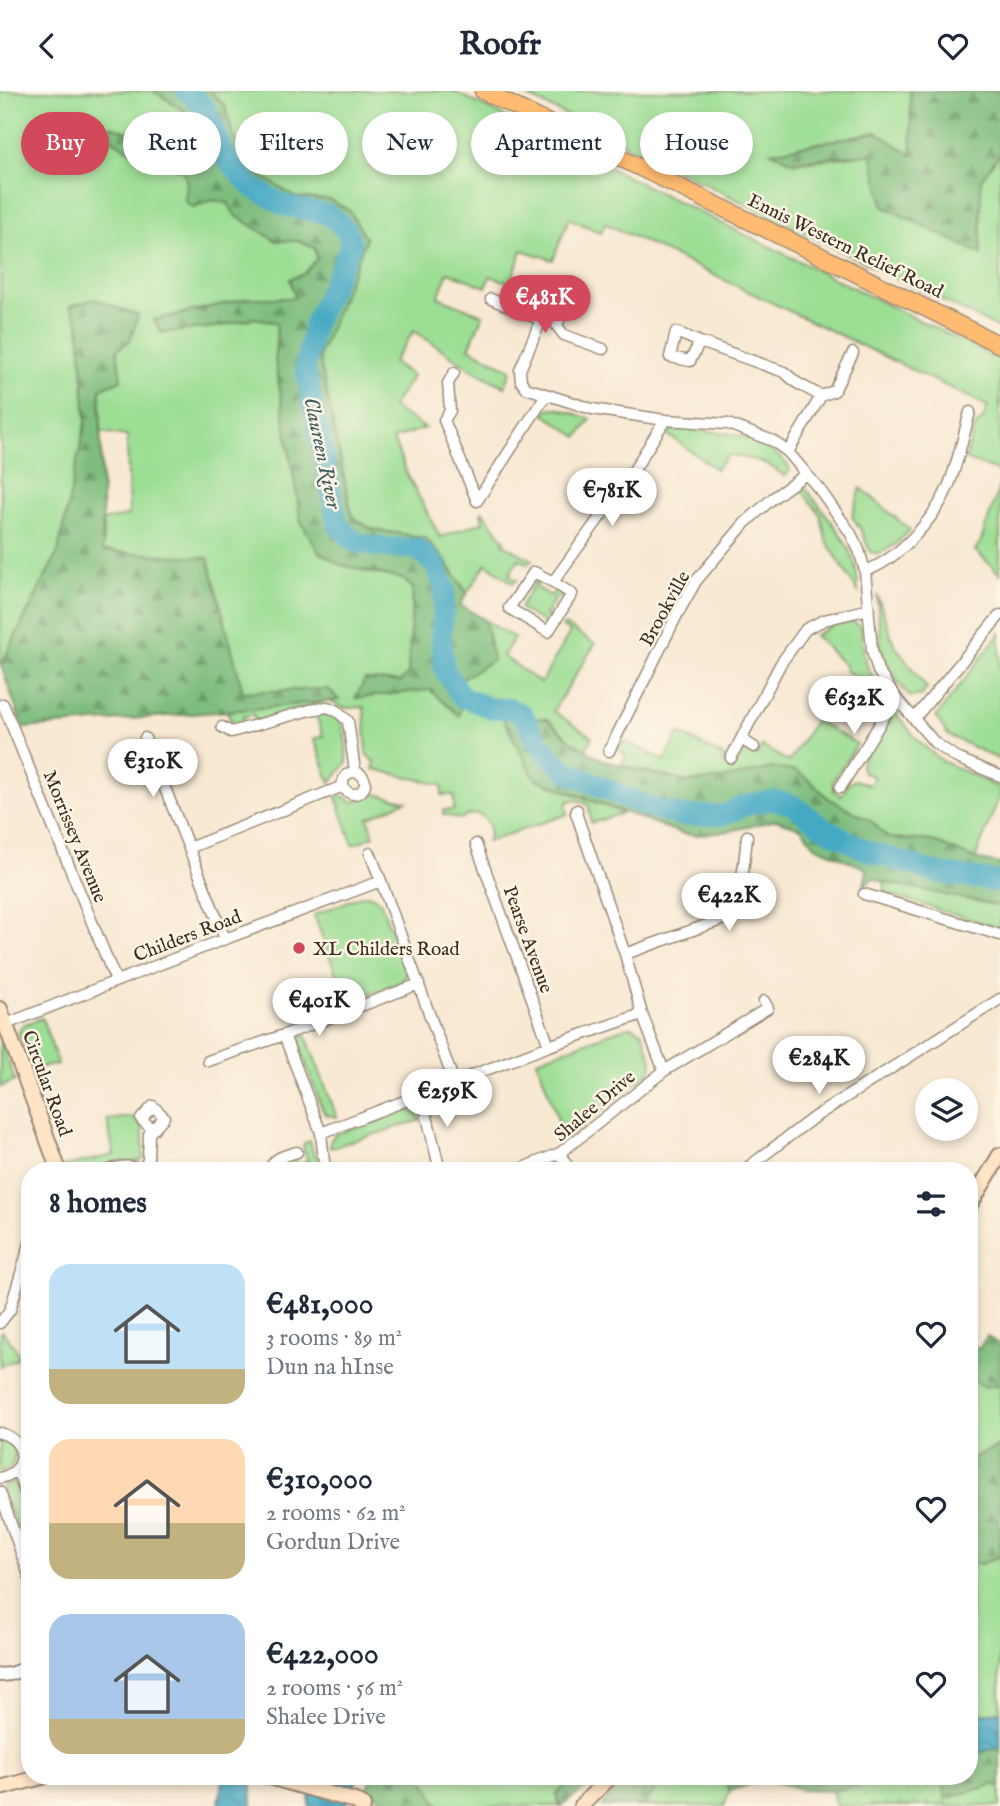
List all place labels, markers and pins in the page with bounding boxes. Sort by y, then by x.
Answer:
pin: €481K [496,275,594,335]
pin: €781K [563,469,661,528]
pin: €632K [805,677,903,736]
pin: €310K [104,739,202,799]
pin: €422K [680,873,778,933]
place label: XL Childers Road [313,938,460,962]
marker: XL Childers Road [291,940,307,956]
pin: €401K [270,979,368,1038]
pin: €284K [770,1037,868,1096]
pin: €259K [398,1069,496,1129]

